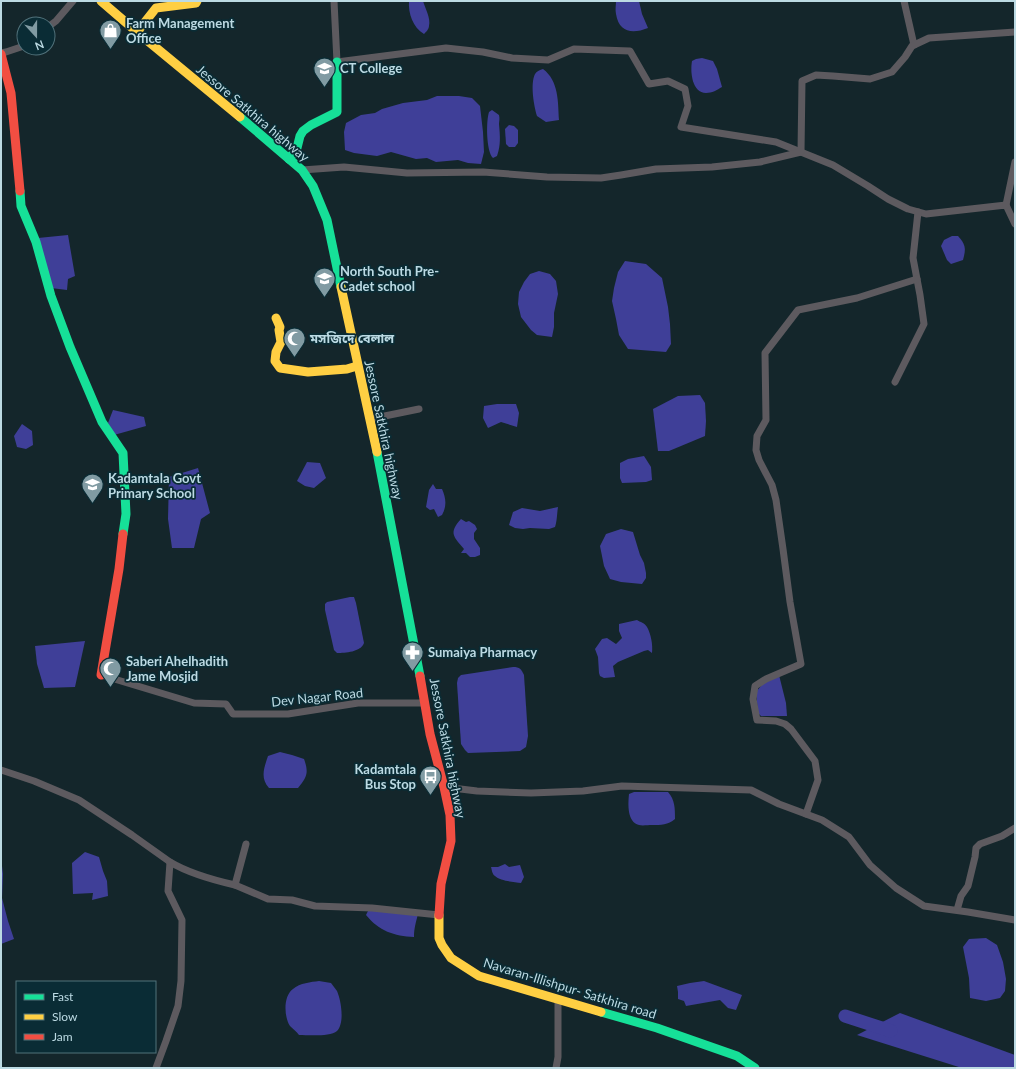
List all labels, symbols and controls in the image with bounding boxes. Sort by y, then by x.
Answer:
place label: Farm Management Office [126,15,234,46]
north arrow [16,16,56,56]
shop icon: Farm Management Office [98,17,124,50]
text: N [33,38,46,53]
school or university icon: CT College [311,55,337,88]
place label: CT College [340,60,402,76]
street label: Jessore Satkhira highway [193,61,313,165]
place label: North South Pre- Cadet school [340,263,439,294]
school or university icon: North South Pre- Cadet school [311,265,337,298]
mosque icon: মসজিদে বেলাল [282,325,308,358]
place label: মসজিদে বেলাল [309,330,394,346]
street label: Jessore Satkhira highway [361,359,407,502]
place label: Kadamtala Govt Primary School [108,470,201,501]
school or university icon: Kadamtala Govt Primary School [80,472,106,505]
pharmacy icon: Sumaiya Pharmacy [400,639,426,672]
place label: Sumaiya Pharmacy [428,644,537,660]
place label: Saberi Ahelhadith Jame Mosjid [126,653,228,684]
mosque icon: Saberi Ahelhadith Jame Mosjid [97,655,123,688]
street label: Jessore Satkhira highway [427,677,469,820]
street label: Dev Nagar Road [270,684,364,710]
place label: Kadamtala Bus Stop [354,761,416,792]
bus stop icon: Kadamtala Bus Stop [418,763,444,796]
street label: Navaran-Illishpur- Satkhira road [482,954,658,1022]
legend [16,981,156,1053]
text: Fast [52,989,74,1004]
text: Slow [52,1009,78,1024]
text: Jam [52,1029,73,1044]

